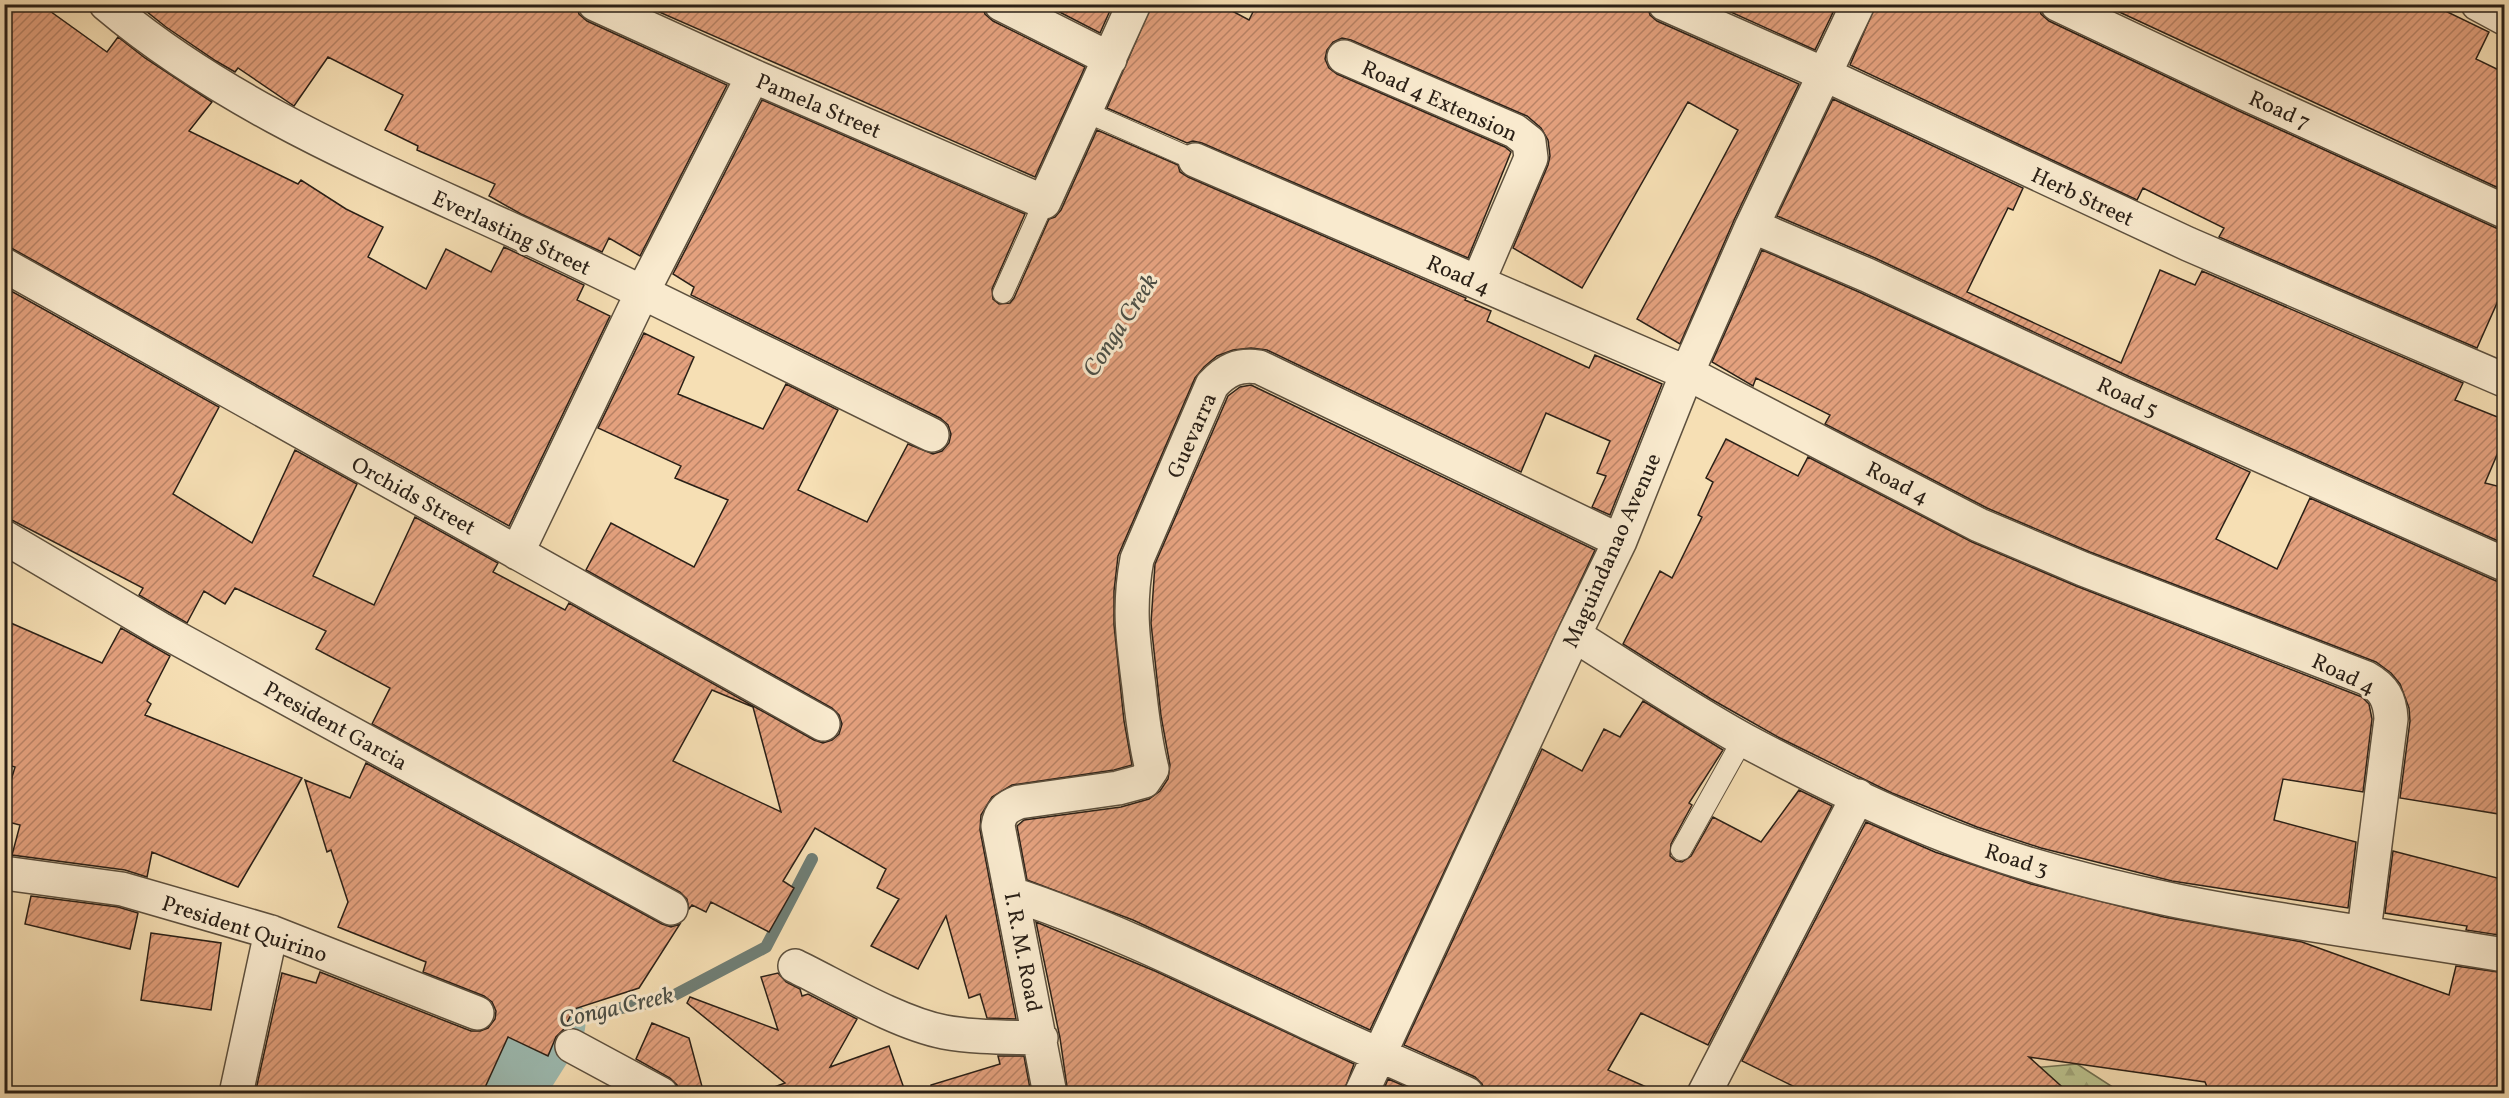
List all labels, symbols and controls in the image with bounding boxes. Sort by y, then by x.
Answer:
street label: Road 4 Extension [1356,54,1522,151]
street label: Pamela Street [751,67,886,148]
street label: Road 7 [2243,84,2315,139]
street label: Herb Street [2025,161,2139,236]
street label: Everlasting Street [426,184,596,285]
street label: Road 4 [1421,248,1495,304]
water label: Conga Creek [1076,268,1168,384]
street label: Road 5 [2091,371,2163,426]
street label: Guevarra [1161,388,1226,484]
street label: Maguindanao Avenue [1556,449,1670,653]
street label: Orchids Street [345,450,481,544]
street label: Road 4 [1860,455,1934,513]
street label: Road 4 [2306,647,2380,704]
street label: President Garcia [257,675,412,780]
street label: Road 3 [1980,837,2052,886]
street label: President Quirino [157,889,331,972]
street label: I. R. M. Road [995,890,1048,1015]
water label: Conga Creek [556,979,677,1039]

